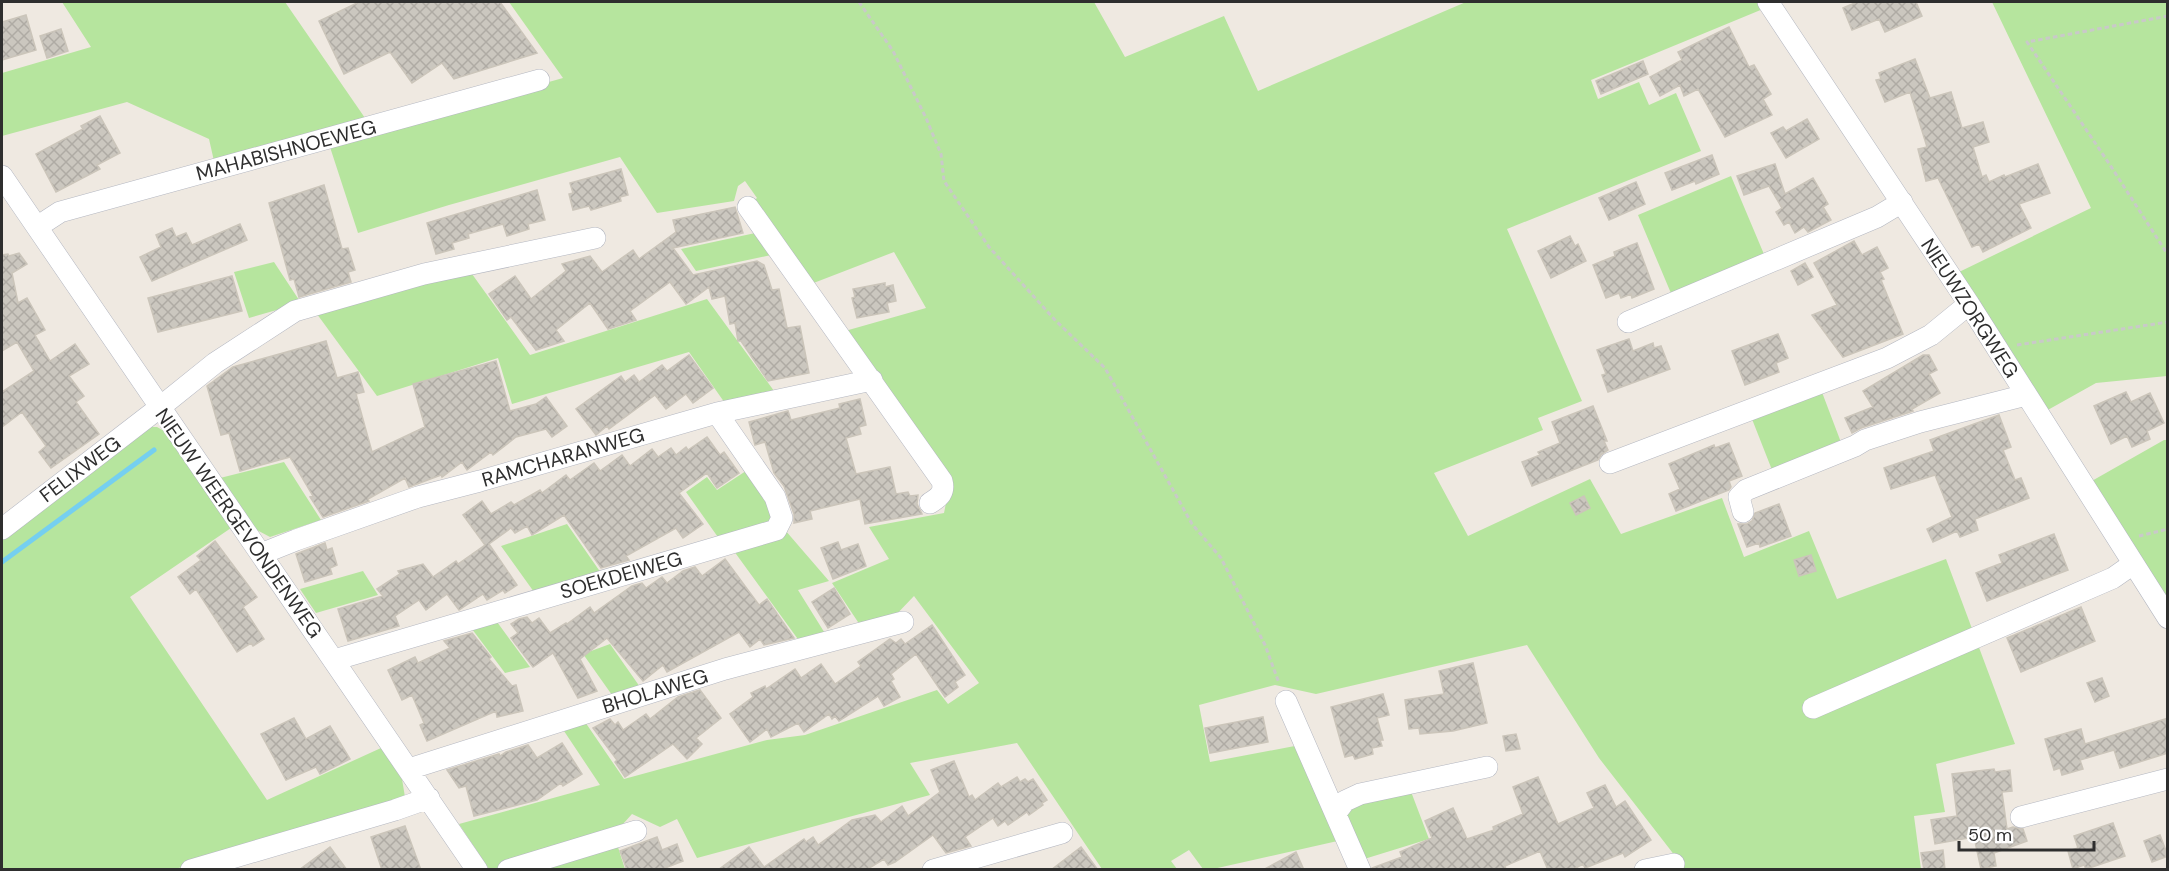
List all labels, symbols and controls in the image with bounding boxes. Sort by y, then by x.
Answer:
street label: MAHABISHNOEWEG [193,113,379,187]
street label: NIEUWZORGWEG [1915,233,2025,383]
street label: NIEUW WEERGEVONDENWEG [150,403,328,643]
street label: RAMCHARANWEG [479,421,647,493]
street label: FELIXWEG [34,430,126,508]
street label: SOEKDEIWEG [557,545,685,605]
street label: BHOLAWEG [599,663,711,719]
scale bar [1959,814,2094,852]
text: 50 m [1968,823,2012,847]

